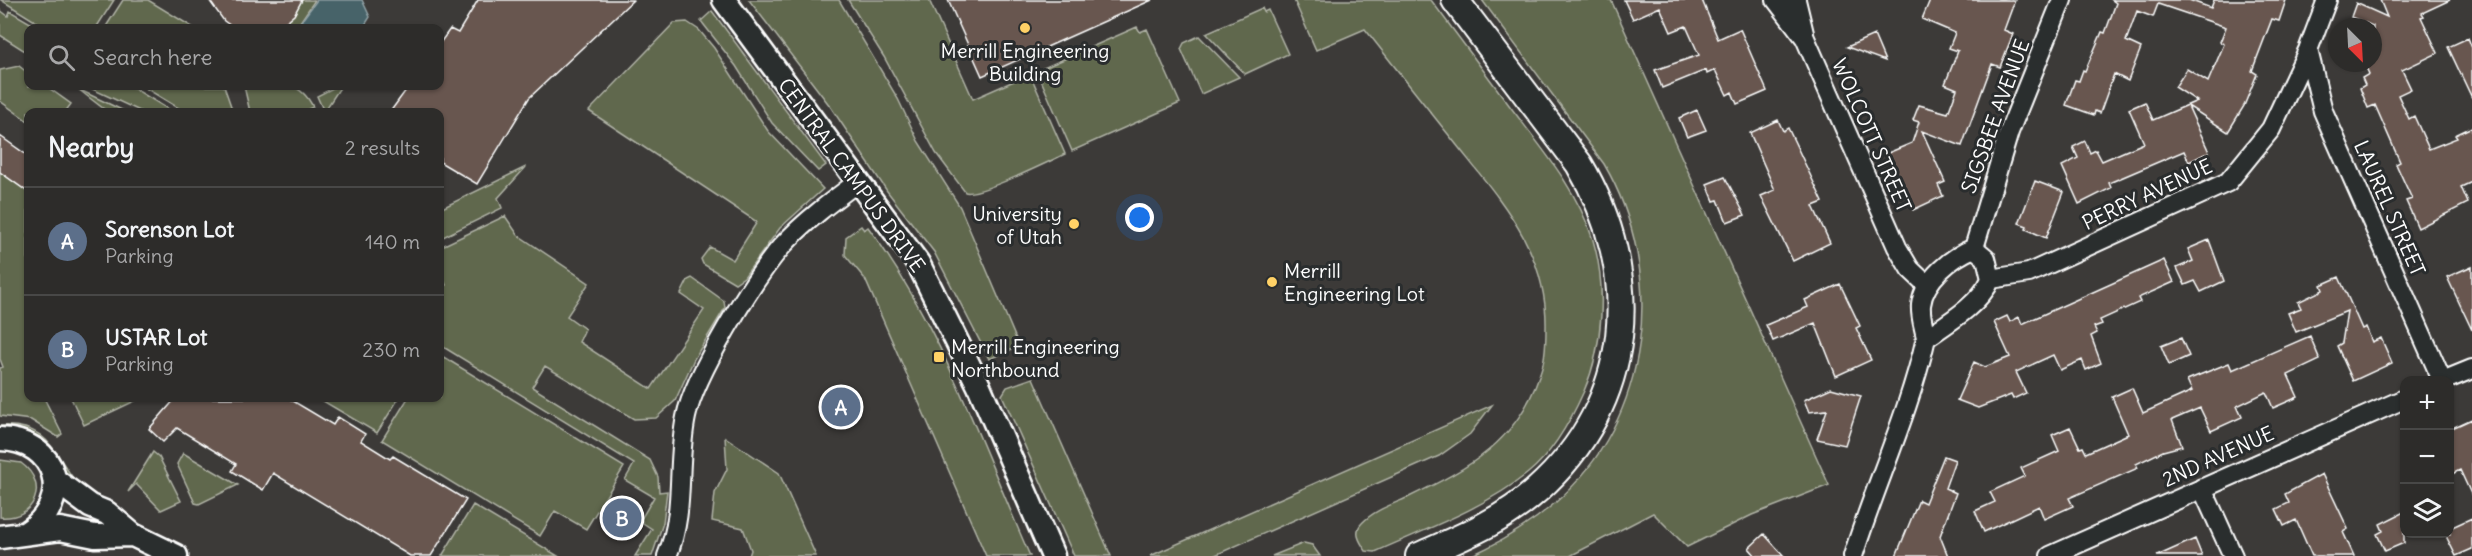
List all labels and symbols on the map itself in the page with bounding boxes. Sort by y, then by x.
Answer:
north arrow [2328,18,2382,72]
marker: Merrill Engineering Building [1018,21,1032,35]
street label: SIGSBEE AVENUE [1956,36,2034,196]
place label: Merrill Engineering Building [941,38,1109,86]
street label: WOLCOTT STREET [1827,54,1917,216]
street label: CENTRAL CAMPUS DRIVE [773,73,931,277]
street label: LAUREL STREET [2349,136,2431,280]
street label: PERRY AVENUE [2078,153,2216,235]
place label: University of Utah [972,201,1062,249]
your location [1125,203,1154,232]
marker: University of Utah [1067,217,1081,231]
place label: Merrill Engineering Lot [1284,258,1425,306]
marker: Merrill Engineering Lot [1265,275,1279,289]
place label: Merrill Engineering Northbound [951,334,1120,382]
marker: Merrill Engineering Northbound [932,350,946,364]
pin: A [822,384,860,430]
street label: 2ND AVENUE [2158,420,2278,492]
pin: B [602,496,642,540]

